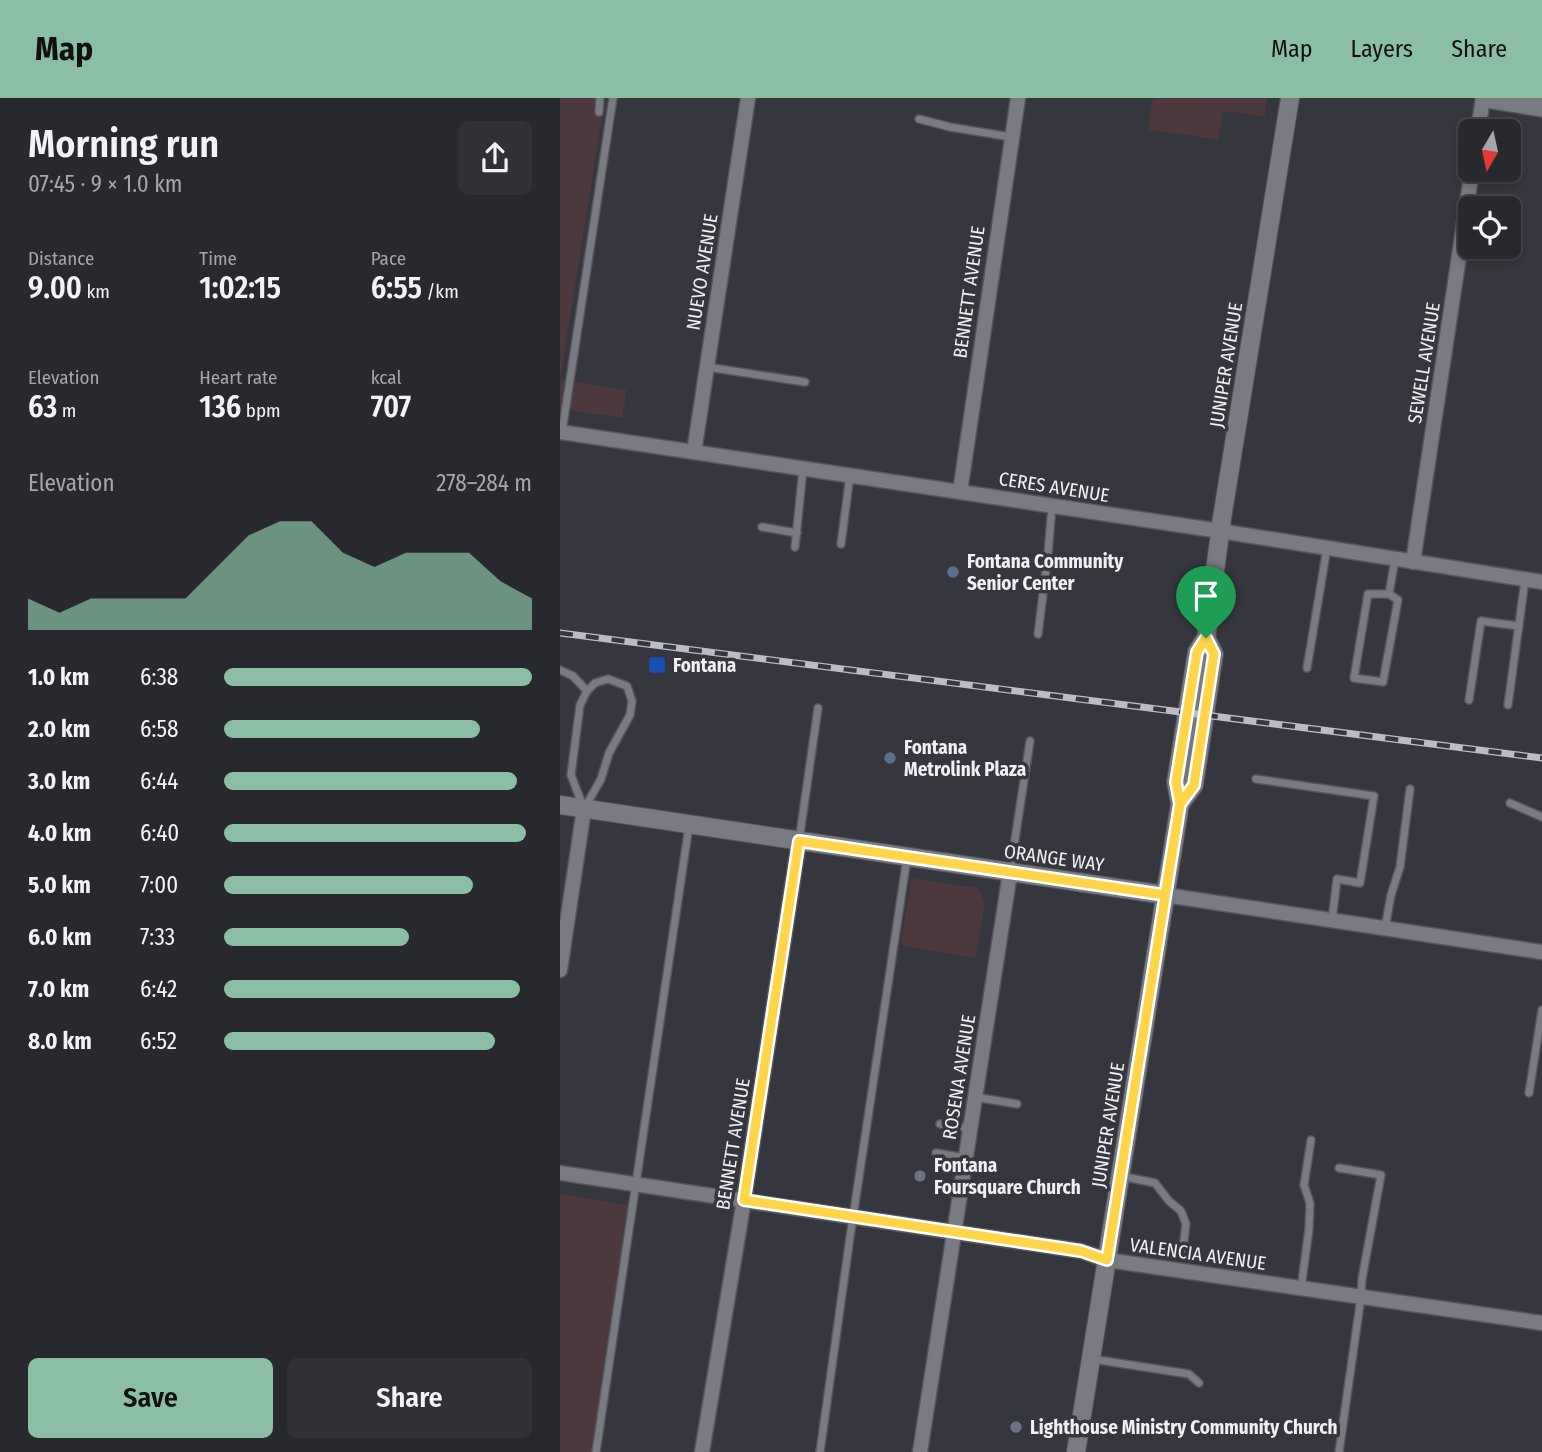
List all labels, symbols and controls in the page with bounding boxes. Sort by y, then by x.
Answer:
text: Map [35,29,93,69]
text: Map [1271,35,1313,63]
text: Layers [1351,35,1413,63]
text: Share [1451,35,1507,63]
north arrow [1458,119,1521,182]
map controls [1458,119,1521,259]
text: Morning run [28,121,219,167]
button: share [458,121,532,195]
text: 07:45 · 9 × 1.0 km [28,170,183,198]
button: locate [1458,196,1521,259]
street label: NUEVO AVENUE [681,212,723,332]
street label: BENNETT AVENUE [948,224,990,360]
text: Distance [28,247,95,270]
text: Time [199,247,237,270]
text: Pace [371,247,406,270]
text: 9.00 [28,270,82,306]
text: 1:02:15 [199,270,281,306]
text: 6:55 [371,270,422,306]
text: km [82,280,110,303]
text: /km [422,280,459,303]
street label: JUNIPER AVENUE [1205,301,1247,429]
street label: SEWELL AVENUE [1403,301,1445,425]
text: Elevation [28,366,100,389]
text: Heart rate [199,366,277,389]
text: kcal [371,366,401,389]
text: 63 [28,389,57,425]
text: 136 [199,389,241,425]
text: 707 [371,389,411,425]
text: m [57,399,76,422]
text: bpm [241,399,281,422]
street label: CERES AVENUE [997,467,1111,507]
text: Elevation [28,469,115,497]
text: 278–284 m [436,469,532,497]
place label: Fontana Community Senior Center [967,550,1124,595]
marker: Fontana Community Senior Center [945,564,961,580]
pin [1176,566,1236,638]
icon: arrive [1187,577,1225,615]
place label: Fontana [673,654,736,677]
marker: Fontana [647,655,667,675]
text: 1.0 km [28,663,89,691]
text: 6:38 [140,663,178,691]
text: 2.0 km [28,715,90,743]
text: 6:58 [140,715,178,743]
place label: Fontana Metrolink Plaza [904,736,1026,781]
marker: Fontana Metrolink Plaza [882,750,898,766]
text: 3.0 km [28,767,90,795]
text: 6:44 [140,767,178,795]
text: 4.0 km [28,819,91,847]
text: 6:40 [140,819,179,847]
street label: ORANGE WAY [1002,840,1106,876]
text: 5.0 km [28,871,91,899]
text: 7:00 [140,871,178,899]
text: 6.0 km [28,923,92,951]
text: 7:33 [140,923,175,951]
text: 7.0 km [28,975,89,1003]
text: 6:42 [140,975,177,1003]
street label: ROSENA AVENUE [938,1013,980,1141]
text: 8.0 km [28,1027,92,1055]
text: 6:52 [140,1027,177,1055]
street label: JUNIPER AVENUE [1087,1061,1129,1189]
street label: BENNETT AVENUE [711,1076,755,1212]
place label: Fontana Foursquare Church [934,1154,1081,1199]
marker: Fontana Foursquare Church [912,1168,928,1184]
street label: VALENCIA AVENUE [1128,1233,1268,1275]
button: Save [28,1358,273,1438]
button: Share [287,1358,532,1438]
place label: Lighthouse Ministry Community Church [1030,1416,1338,1439]
marker: Lighthouse Ministry Community Church [1008,1419,1024,1435]

